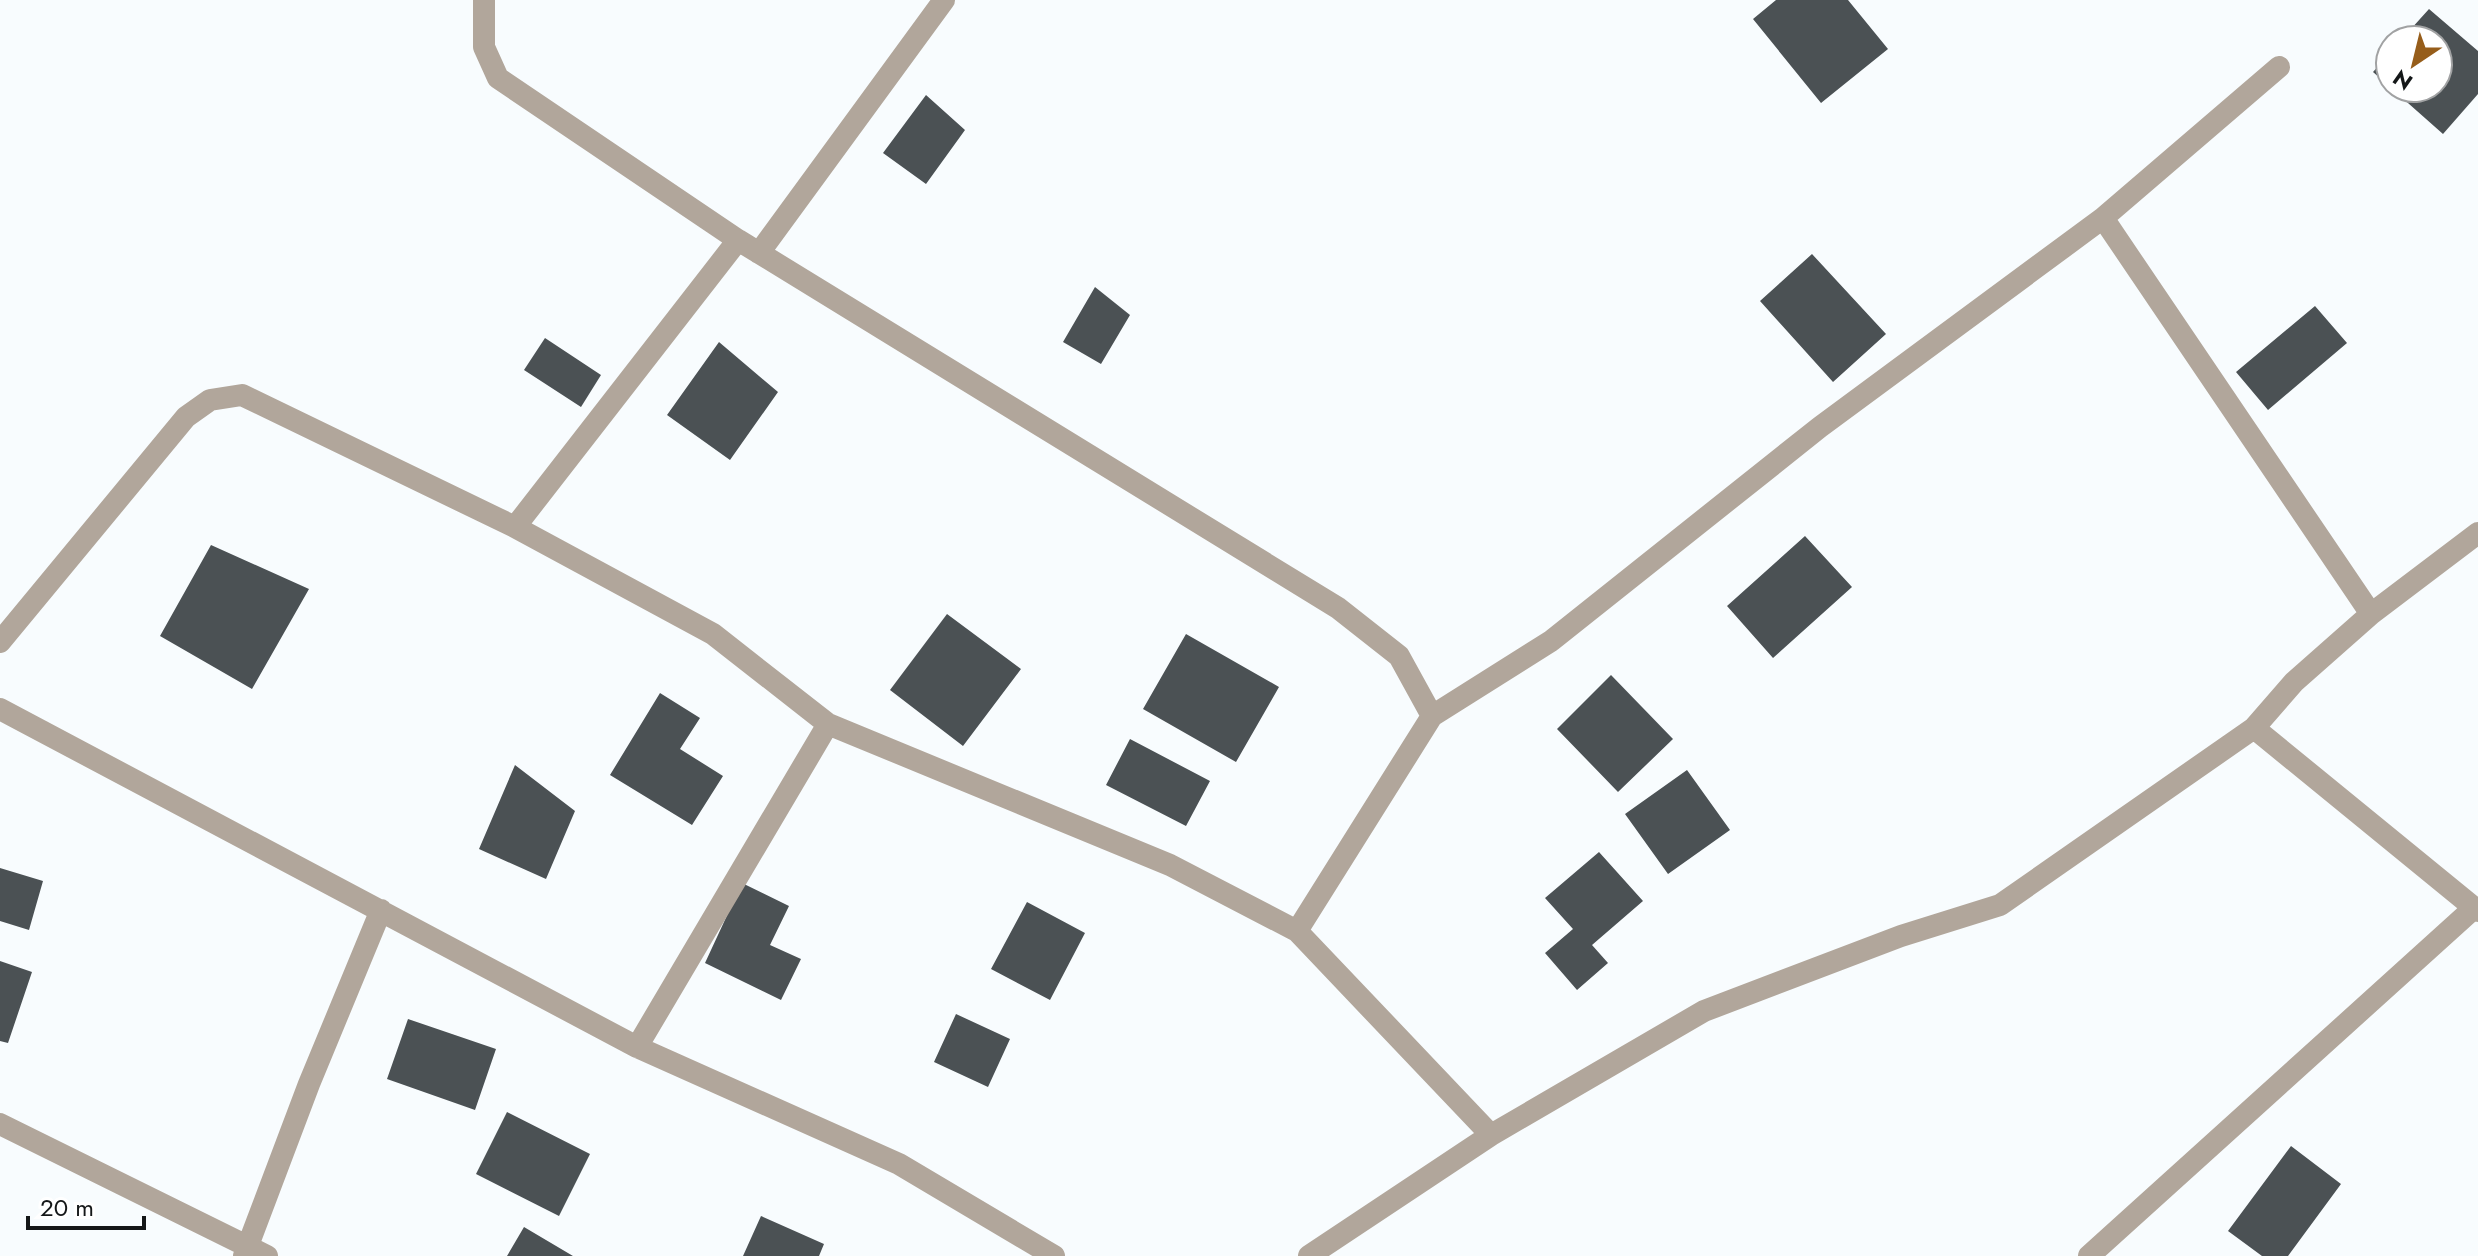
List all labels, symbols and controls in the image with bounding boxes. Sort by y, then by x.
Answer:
north arrow [2374,24,2454,104]
text: N [2386,62,2419,98]
scale bar [28,1180,144,1230]
text: 20 m [40,1190,94,1225]

